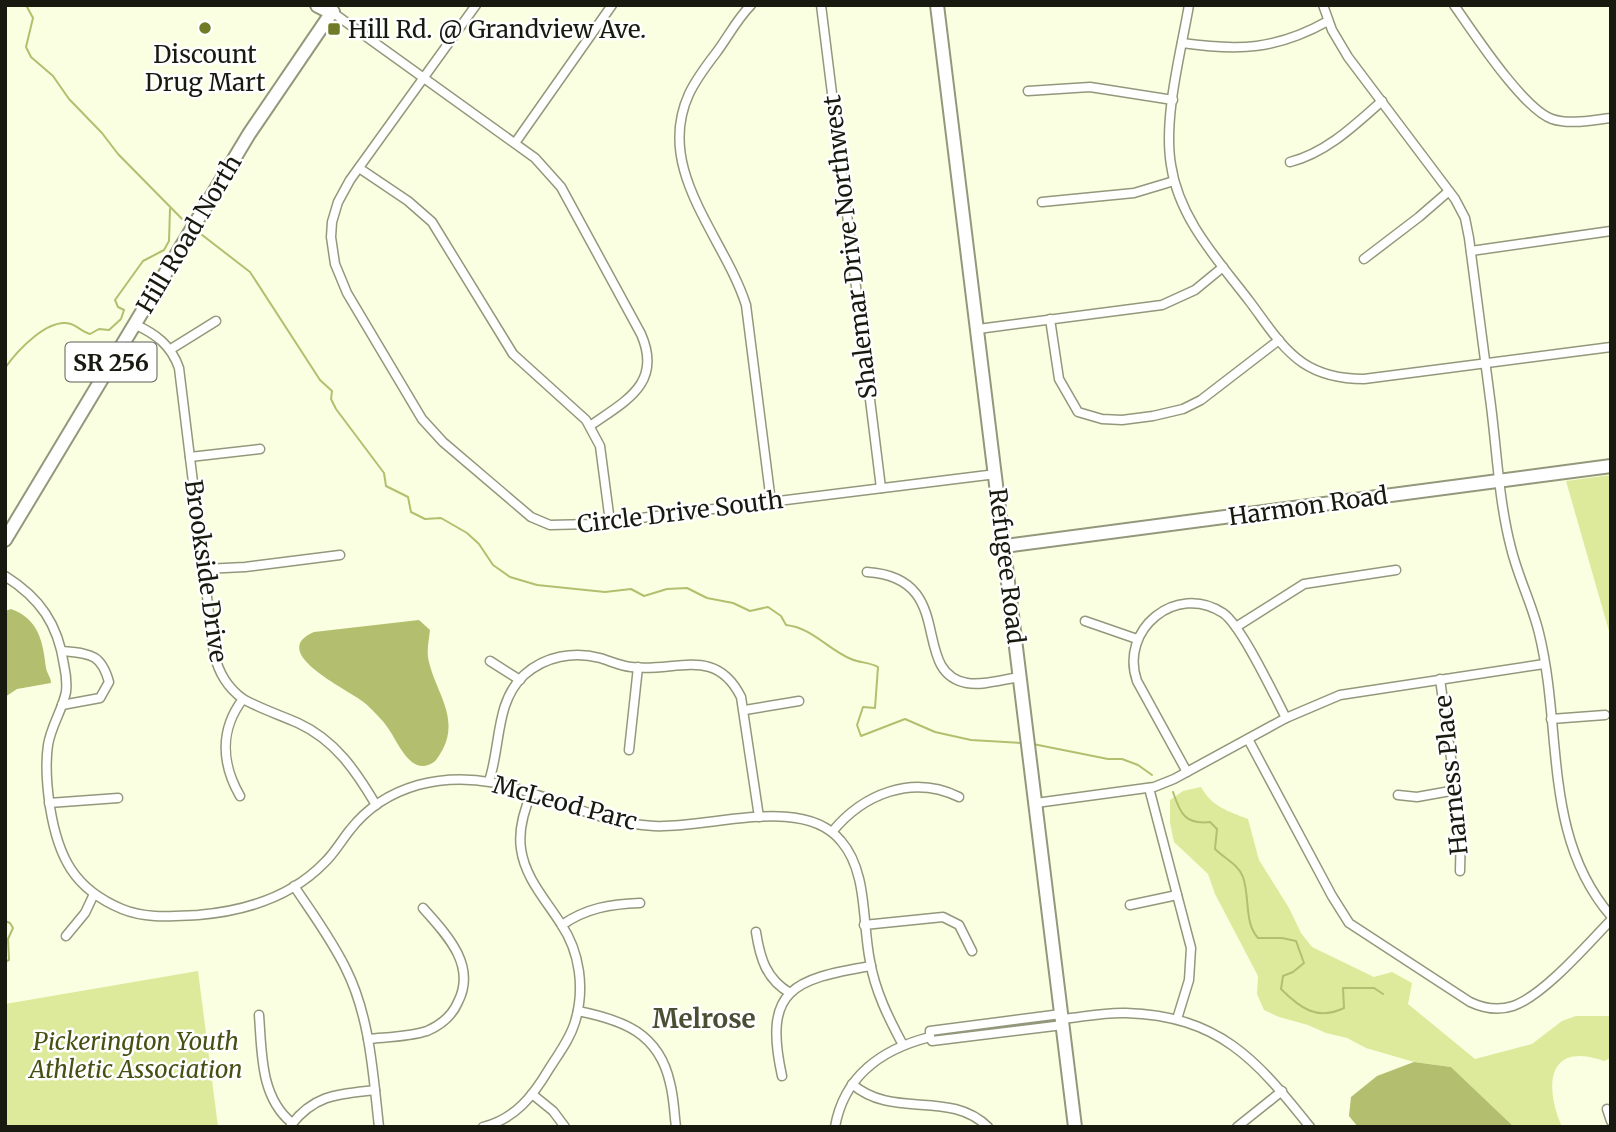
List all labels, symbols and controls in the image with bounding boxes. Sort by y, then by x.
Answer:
place label: Hill Rd. @ Grandview Ave. [348,14,646,45]
marker: Discount Drug Mart [197,20,213,36]
marker: Hill Rd. @ Grandview Ave. [326,21,342,37]
place label: Discount Drug Mart [145,39,266,98]
street label: Shalemar Drive Northwest [816,93,884,401]
street label: Hill Road North [129,149,249,319]
road number: SR 256 [66,342,156,382]
street label: Brookside Drive [178,478,234,664]
street label: Harmon Road [1226,479,1390,533]
street label: Circle Drive South [575,484,785,540]
street label: Refugee Road [982,486,1032,646]
street label: Harness Place [1427,694,1475,856]
street label: McLeod Parc [489,769,641,837]
district label: Melrose [652,1002,756,1035]
park label: Pickerington Youth Athletic Association [27,1026,243,1085]

